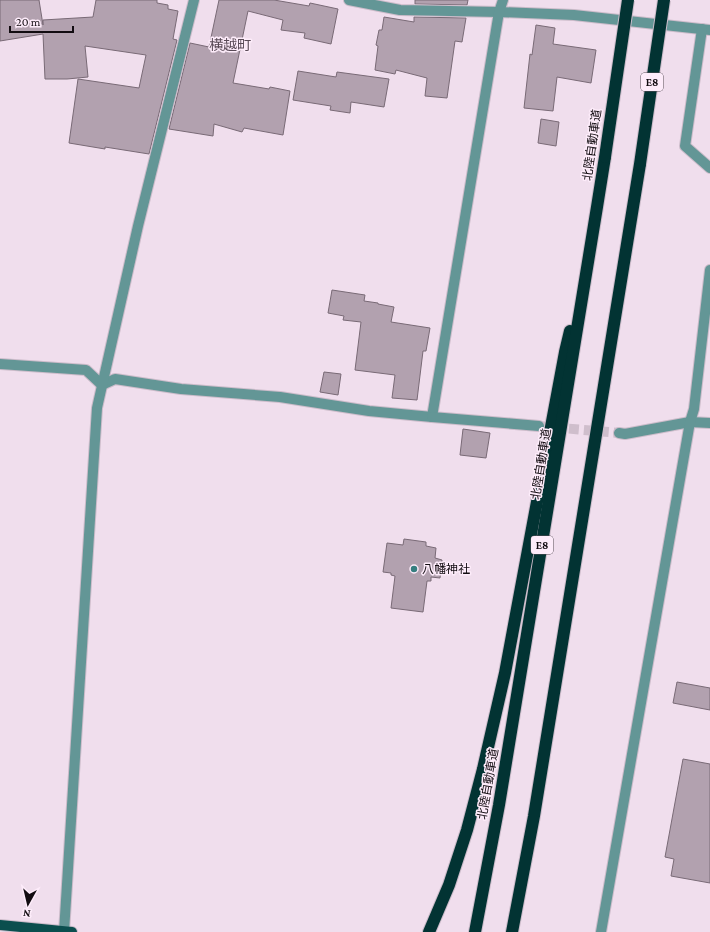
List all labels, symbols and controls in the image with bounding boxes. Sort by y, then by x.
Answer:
scale bar [10,8,73,34]
text: 20 m [16,15,41,29]
district label: 横越町 [209,37,251,53]
road number: E8 [641,73,663,91]
street label: 北陸自動車道 [580,108,604,182]
street label: 北陸自動車道 [528,427,554,501]
road number: E8 [531,536,553,554]
place label: 八幡神社 [422,562,470,576]
marker: 八幡神社 [409,564,419,574]
street label: 北陸自動車道 [475,747,501,821]
north arrow [8,884,48,924]
text: N [22,907,31,920]

